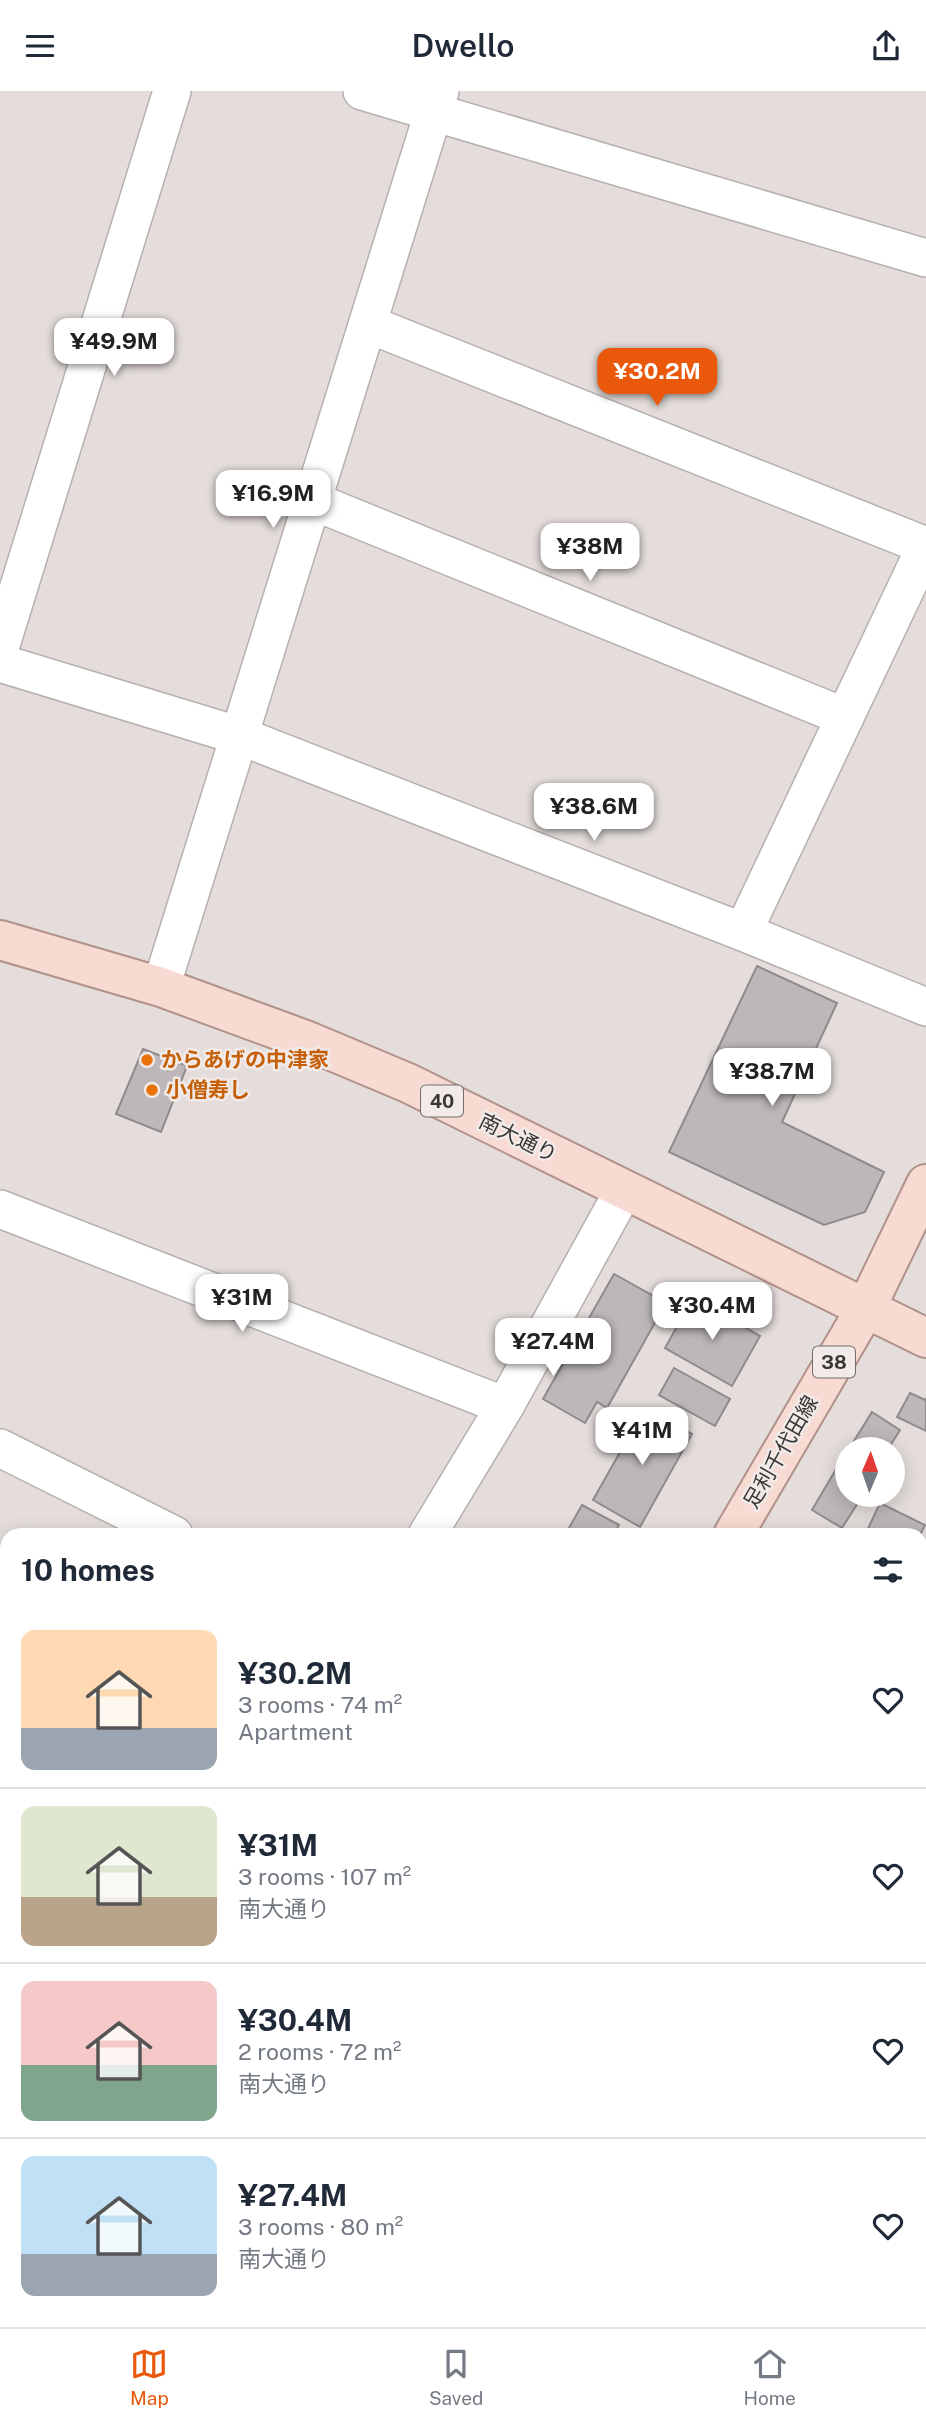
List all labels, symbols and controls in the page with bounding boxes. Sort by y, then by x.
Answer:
icon: menu [21,27,59,65]
text: Dwello [412,27,514,64]
icon: share [867,27,905,65]
pin: ¥49.9M [57,319,171,378]
text: ¥49.9M [70,327,158,354]
pin: ¥30.2M [600,349,714,408]
text: ¥30.2M [613,357,701,384]
pin: ¥16.9M [216,471,330,530]
text: ¥16.9M [232,479,314,506]
pin: ¥38M [549,524,631,583]
text: ¥38M [557,532,623,559]
pin: ¥38.6M [537,783,651,843]
text: ¥38.6M [550,792,638,819]
place label: からあげの中津家 [161,1047,329,1072]
pin: ¥38.7M [715,1049,829,1108]
marker: からあげの中津家 [139,1052,155,1068]
text: ¥38.7M [729,1057,815,1084]
place label: 小僧寿し [166,1077,250,1102]
marker: 小僧寿し [144,1082,160,1098]
road number: 40 [421,1085,463,1117]
street label: 南大通り [475,1108,561,1167]
pin: ¥31M [201,1275,283,1334]
text: ¥31M [211,1283,273,1310]
pin: ¥30.4M [655,1283,769,1342]
text: ¥30.4M [668,1291,756,1318]
pin: ¥27.4M [496,1319,610,1378]
text: ¥27.4M [511,1327,595,1354]
road number: 38 [813,1347,855,1378]
street label: 足利千代田線 [738,1391,823,1513]
pin: ¥41M [601,1407,683,1467]
text: ¥41M [611,1416,673,1443]
north arrow [835,1437,905,1507]
map controls [835,1437,905,1507]
icon: filters [869,1551,907,1589]
text: 10 homes [21,1552,155,1588]
text: ¥30.2M [238,1655,352,1691]
icon: home [77,1658,161,1742]
icon: heart [869,1681,907,1719]
text: 3 rooms · 74 m² [238,1691,402,1718]
text: Apartment [238,1718,353,1745]
text: ¥31M [238,1827,318,1863]
icon: home [77,1834,161,1918]
icon: heart [869,1857,907,1895]
text: 3 rooms · 107 m² [238,1863,411,1890]
text: 南大通り [238,1895,330,1922]
text: ¥30.4M [238,2002,352,2038]
icon: home [77,2009,161,2093]
icon: heart [869,2032,907,2070]
text: 2 rooms · 72 m² [238,2038,401,2065]
text: 南大通り [238,2070,330,2097]
text: ¥27.4M [238,2177,347,2213]
icon: home [77,2184,161,2268]
icon: heart [869,2207,907,2245]
text: 3 rooms · 80 m² [238,2213,403,2240]
text: 南大通り [238,2245,330,2272]
tab: Map [130,2345,169,2409]
tab: Saved [429,2345,483,2409]
tab: Home [743,2345,796,2409]

